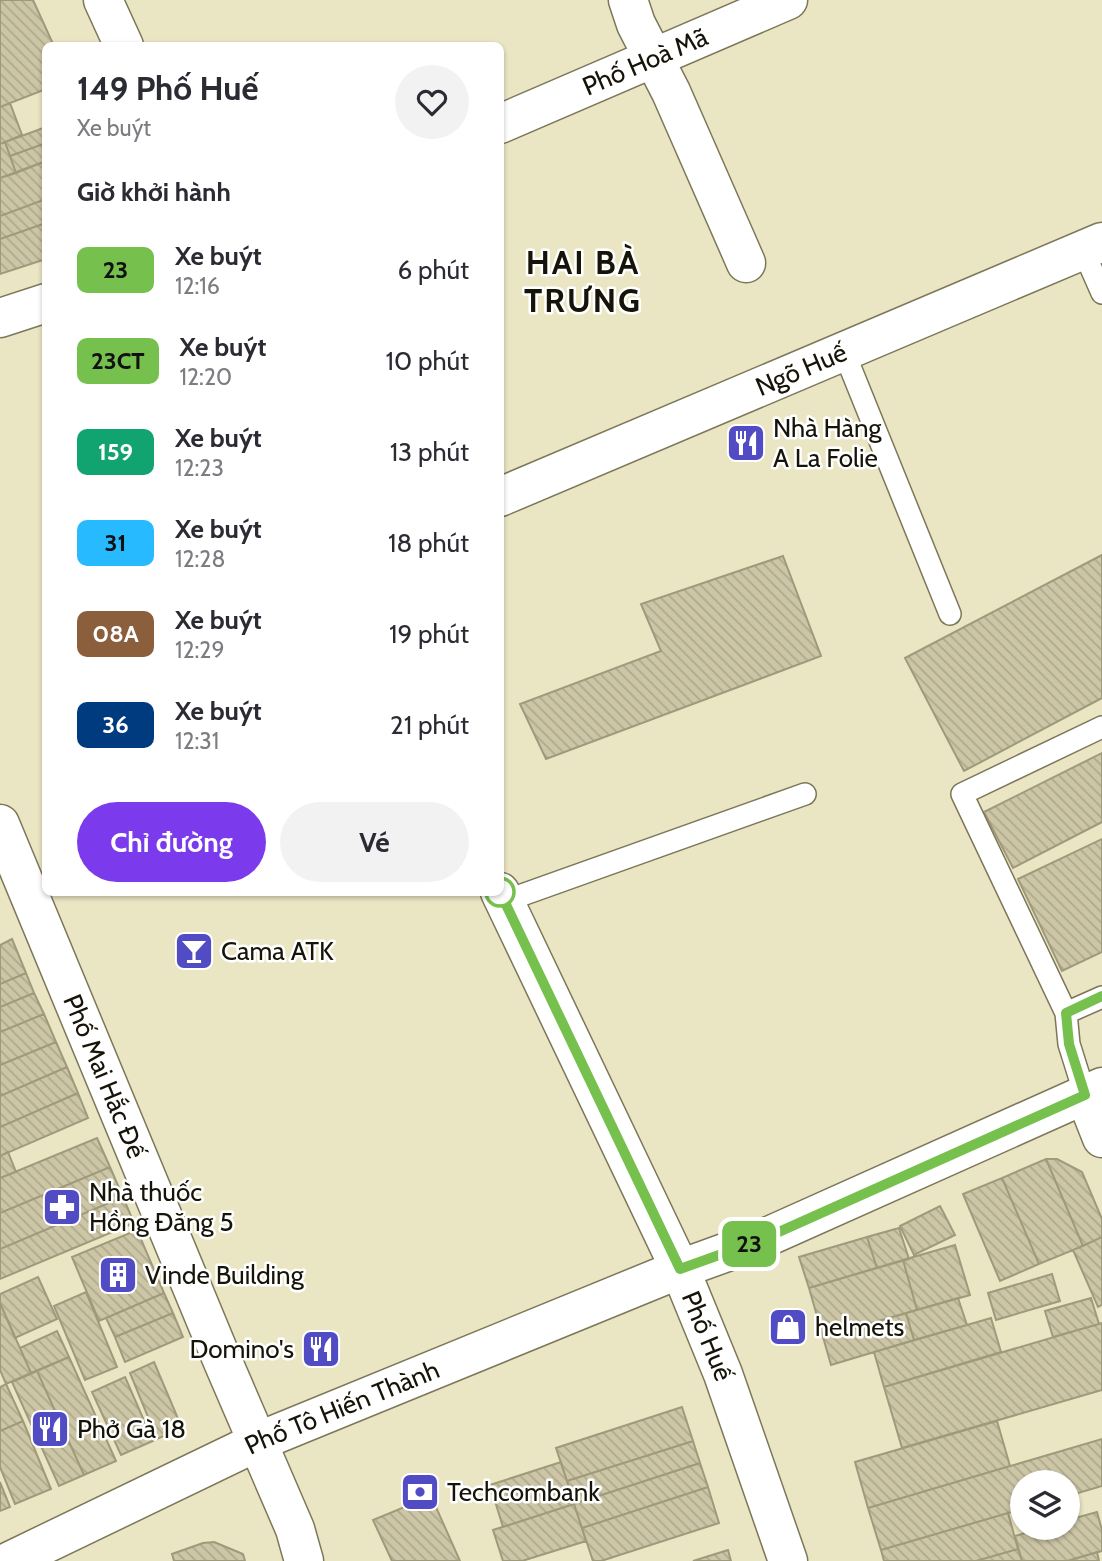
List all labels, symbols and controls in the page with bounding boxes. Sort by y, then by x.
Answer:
street label: Phố Hoà Mã [578,20,713,103]
button: heart [395,65,469,139]
text: 149 Phố Huế [77,68,258,108]
text: Xe buýt [77,114,151,142]
text: Giờ khởi hành [77,176,231,208]
text: Xe buýt [175,240,262,272]
district label: HAI BÀ TRƯNG [524,242,642,320]
text: 6 phút [397,254,469,286]
text: 23 [103,255,128,284]
text: 12:16 [175,272,220,300]
text: Xe buýt [180,331,266,363]
street label: Ngõ Huế [751,336,852,403]
text: 10 phút [386,345,469,377]
text: 23CT [91,346,145,375]
text: 12:20 [180,363,232,391]
place label: Nhà Hàng A La Folie [773,412,883,474]
text: Xe buýt [175,422,262,454]
restaurant icon: Nhà Hàng A La Folie [725,422,767,464]
text: 13 phút [390,436,469,468]
text: 159 [98,437,133,466]
text: 12:23 [175,454,224,482]
text: Xe buýt [175,513,262,545]
text: 18 phút [388,527,469,559]
text: 31 [105,528,126,557]
text: 12:28 [175,545,225,573]
text: Xe buýt [175,604,262,636]
text: 19 phút [389,618,469,650]
text: 08A [92,619,139,648]
text: 12:29 [175,636,224,664]
text: Xe buýt [175,695,262,727]
text: 21 phút [390,709,469,741]
text: 36 [102,710,129,739]
text: 12:31 [175,727,219,755]
button: Chỉ đường [77,802,266,882]
button: Vé [280,802,469,882]
unlabelled marker [485,877,515,907]
bar icon: Cama ATK [173,930,215,972]
place label: Cama ATK [221,935,334,967]
street label: Phố Mai Hắc Đế [56,990,153,1164]
place label: Nhà thuốc Hồng Đăng 5 [89,1176,233,1238]
pharmacy icon: Nhà thuốc Hồng Đăng 5 [41,1186,83,1228]
line badge: 23 [718,1221,780,1267]
text: 23 [736,1229,762,1258]
building icon: Vinde Building [97,1254,139,1296]
place label: Vinde Building [145,1259,305,1291]
street label: Phố Huế [675,1286,740,1386]
shop icon: helmets [767,1306,809,1348]
place label: helmets [815,1311,904,1343]
restaurant icon: Domino's [300,1328,342,1370]
place label: Domino's [189,1333,294,1365]
street label: Phố Tô Hiến Thành [239,1353,444,1462]
restaurant icon: Phở Gà 18 [29,1408,71,1450]
place label: Phở Gà 18 [77,1413,186,1445]
map controls [1010,1470,1080,1540]
button: layers [1010,1470,1080,1540]
bank icon: Techcombank [399,1471,441,1513]
place label: Techcombank [447,1476,600,1508]

